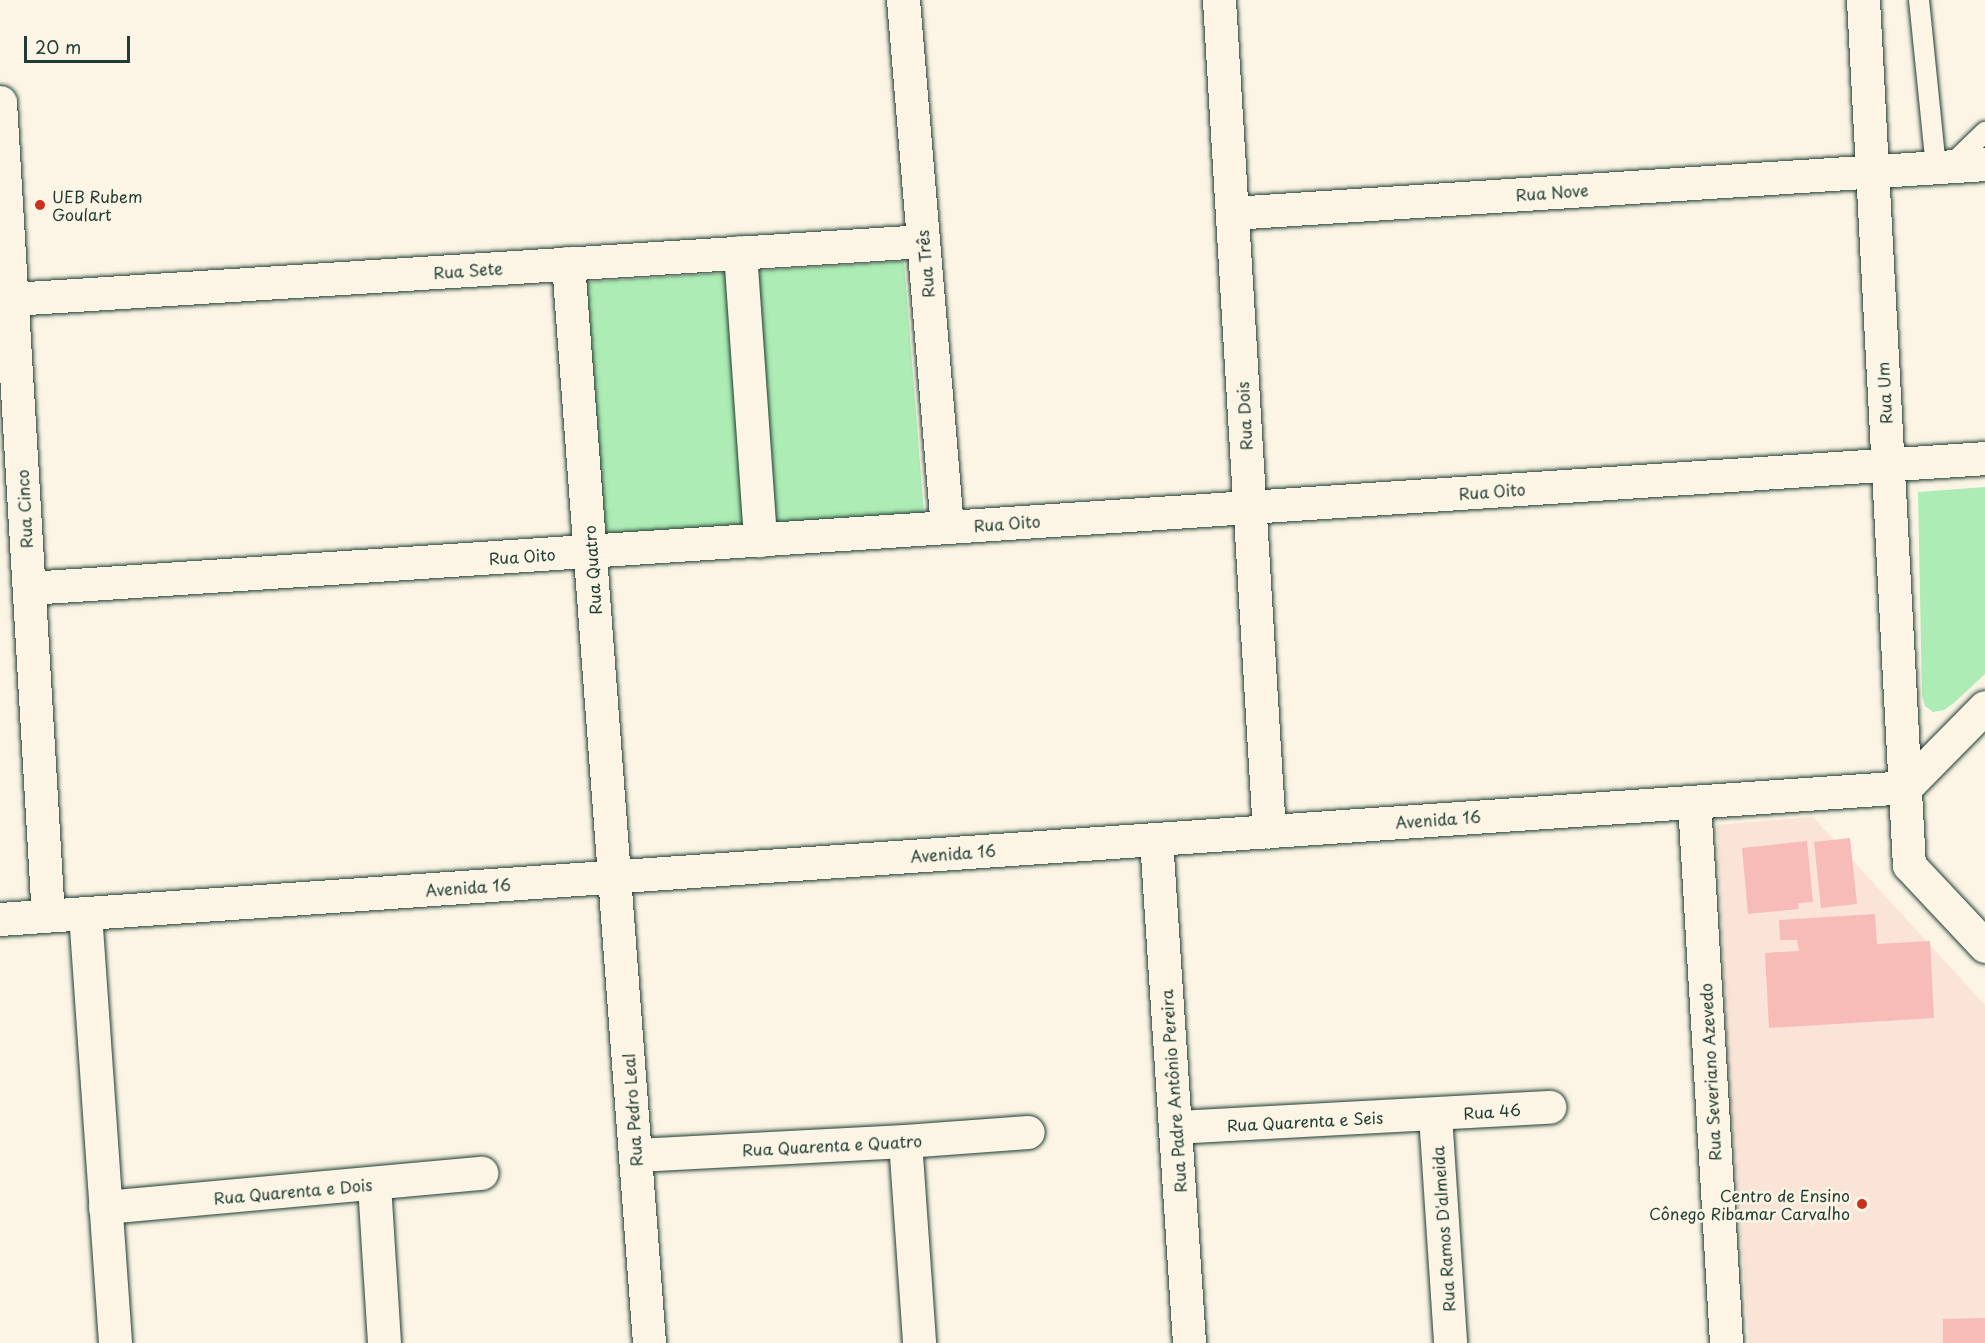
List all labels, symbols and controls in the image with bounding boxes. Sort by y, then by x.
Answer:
scale bar [27,24,134,62]
text: 20 m [35,33,81,60]
street label: Rua Nove [1515,180,1589,204]
place label: UEB Rubem Goulart [52,186,143,224]
marker: UEB Rubem Goulart [33,198,47,212]
street label: Rua Três [912,229,938,299]
street label: Rua Sete [432,258,504,282]
street label: Rua Um [1873,361,1895,425]
street label: Rua Dois [1233,381,1255,451]
street label: Rua Cinco [12,469,36,549]
street label: Rua Oito [1457,479,1527,503]
street label: Rua Oito [972,511,1042,535]
street label: Rua Quatro [579,524,605,616]
street label: Rua Oito [487,544,557,568]
street label: Avenida 16 [1395,806,1481,832]
street label: Avenida 16 [910,840,996,866]
street label: Avenida 16 [425,874,511,900]
street label: Rua Severiano Azevedo [1696,982,1724,1162]
street label: Rua Padre Antônio Pereira [1156,988,1190,1194]
street label: Rua Pedro Leal [618,1052,646,1168]
street label: Rua 46 [1463,1099,1521,1123]
street label: Rua Quarenta e Seis [1225,1107,1385,1135]
street label: Rua Quarenta e Quatro [740,1131,924,1159]
street label: Rua Ramos D'almeida [1428,1145,1458,1313]
street label: Rua Quarenta e Dois [211,1174,375,1208]
place label: Centro de Ensino Cônego Ribamar Carvalho [1647,1185,1850,1223]
marker: Centro de Ensino Cônego Ribamar Carvalho [1855,1197,1869,1211]

